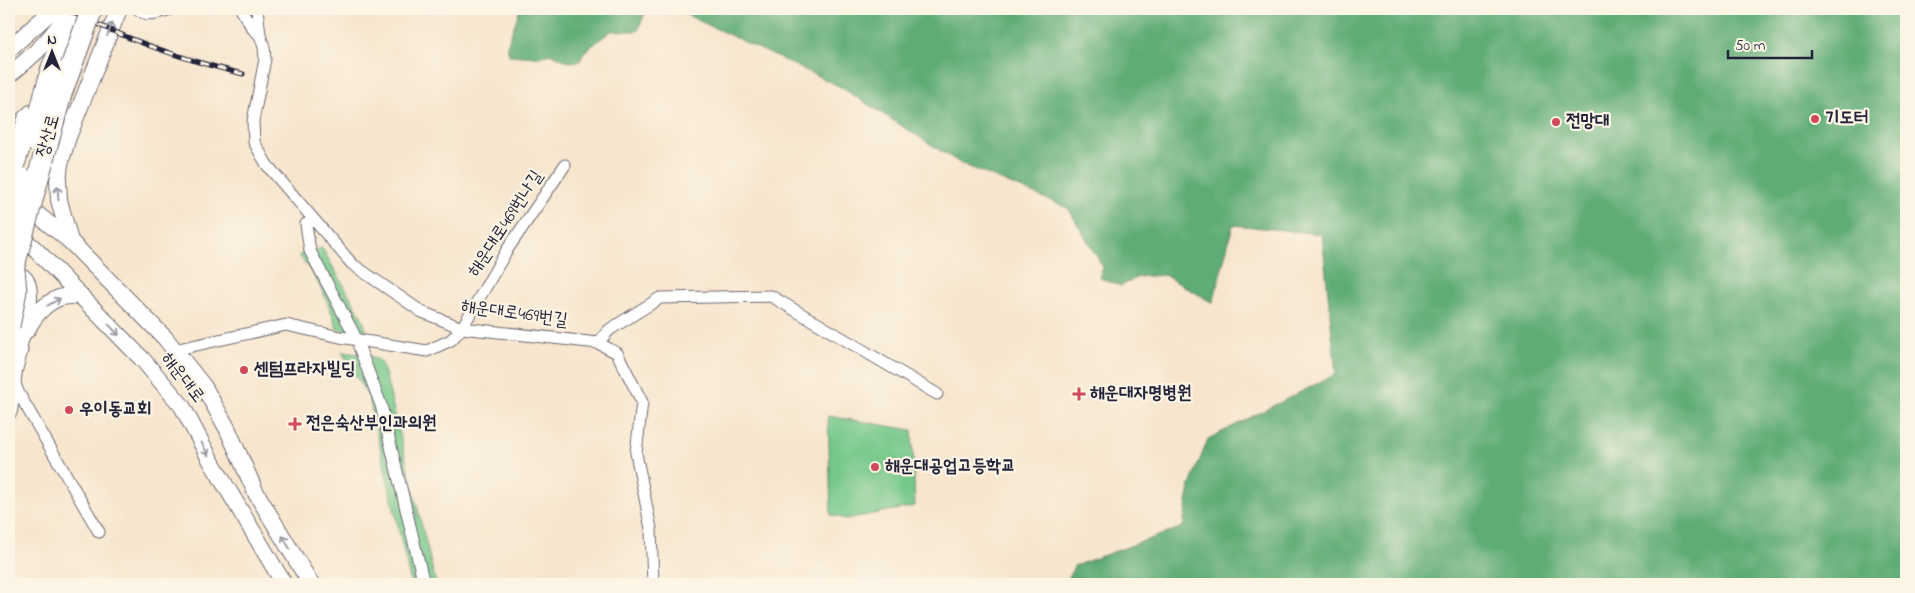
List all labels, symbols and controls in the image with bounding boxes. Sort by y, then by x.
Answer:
one-way arrow [106,22,116,37]
north arrow [28,28,78,78]
scale bar [1728,28,1811,60]
text: N [47,30,57,51]
text: 50 m [1735,35,1766,57]
place label: 기도터 [1825,106,1868,132]
place label: 전망대 [1566,109,1609,135]
street label: 장산로 [31,112,67,160]
marker: 기도터 [1809,113,1821,125]
marker: 전망대 [1550,116,1562,128]
street label: 해운대로469번나길 [462,165,550,282]
one-way arrow [54,186,63,202]
street label: 해운대로469번길 [459,294,570,334]
one-way arrow [46,297,61,307]
one-way arrow [108,324,120,336]
street label: 해운대로 [154,347,210,409]
place label: 센텀프라자빌딩 [253,357,355,383]
marker: 센텀프라자빌딩 [238,364,250,376]
place label: 해운대자명병원 [1090,381,1191,407]
marker: 해운대자명병원 [1072,387,1086,401]
place label: 우이동교회 [79,397,151,423]
marker: 우이동교회 [63,404,75,416]
place label: 전은숙산부인과의원 [306,411,436,437]
marker: 전은숙산부인과의원 [288,417,302,431]
one-way arrow [200,441,210,456]
place label: 해운대공업고등학교 [885,454,1015,480]
marker: 해운대공업고등학교 [869,461,881,473]
one-way arrow [280,536,290,550]

